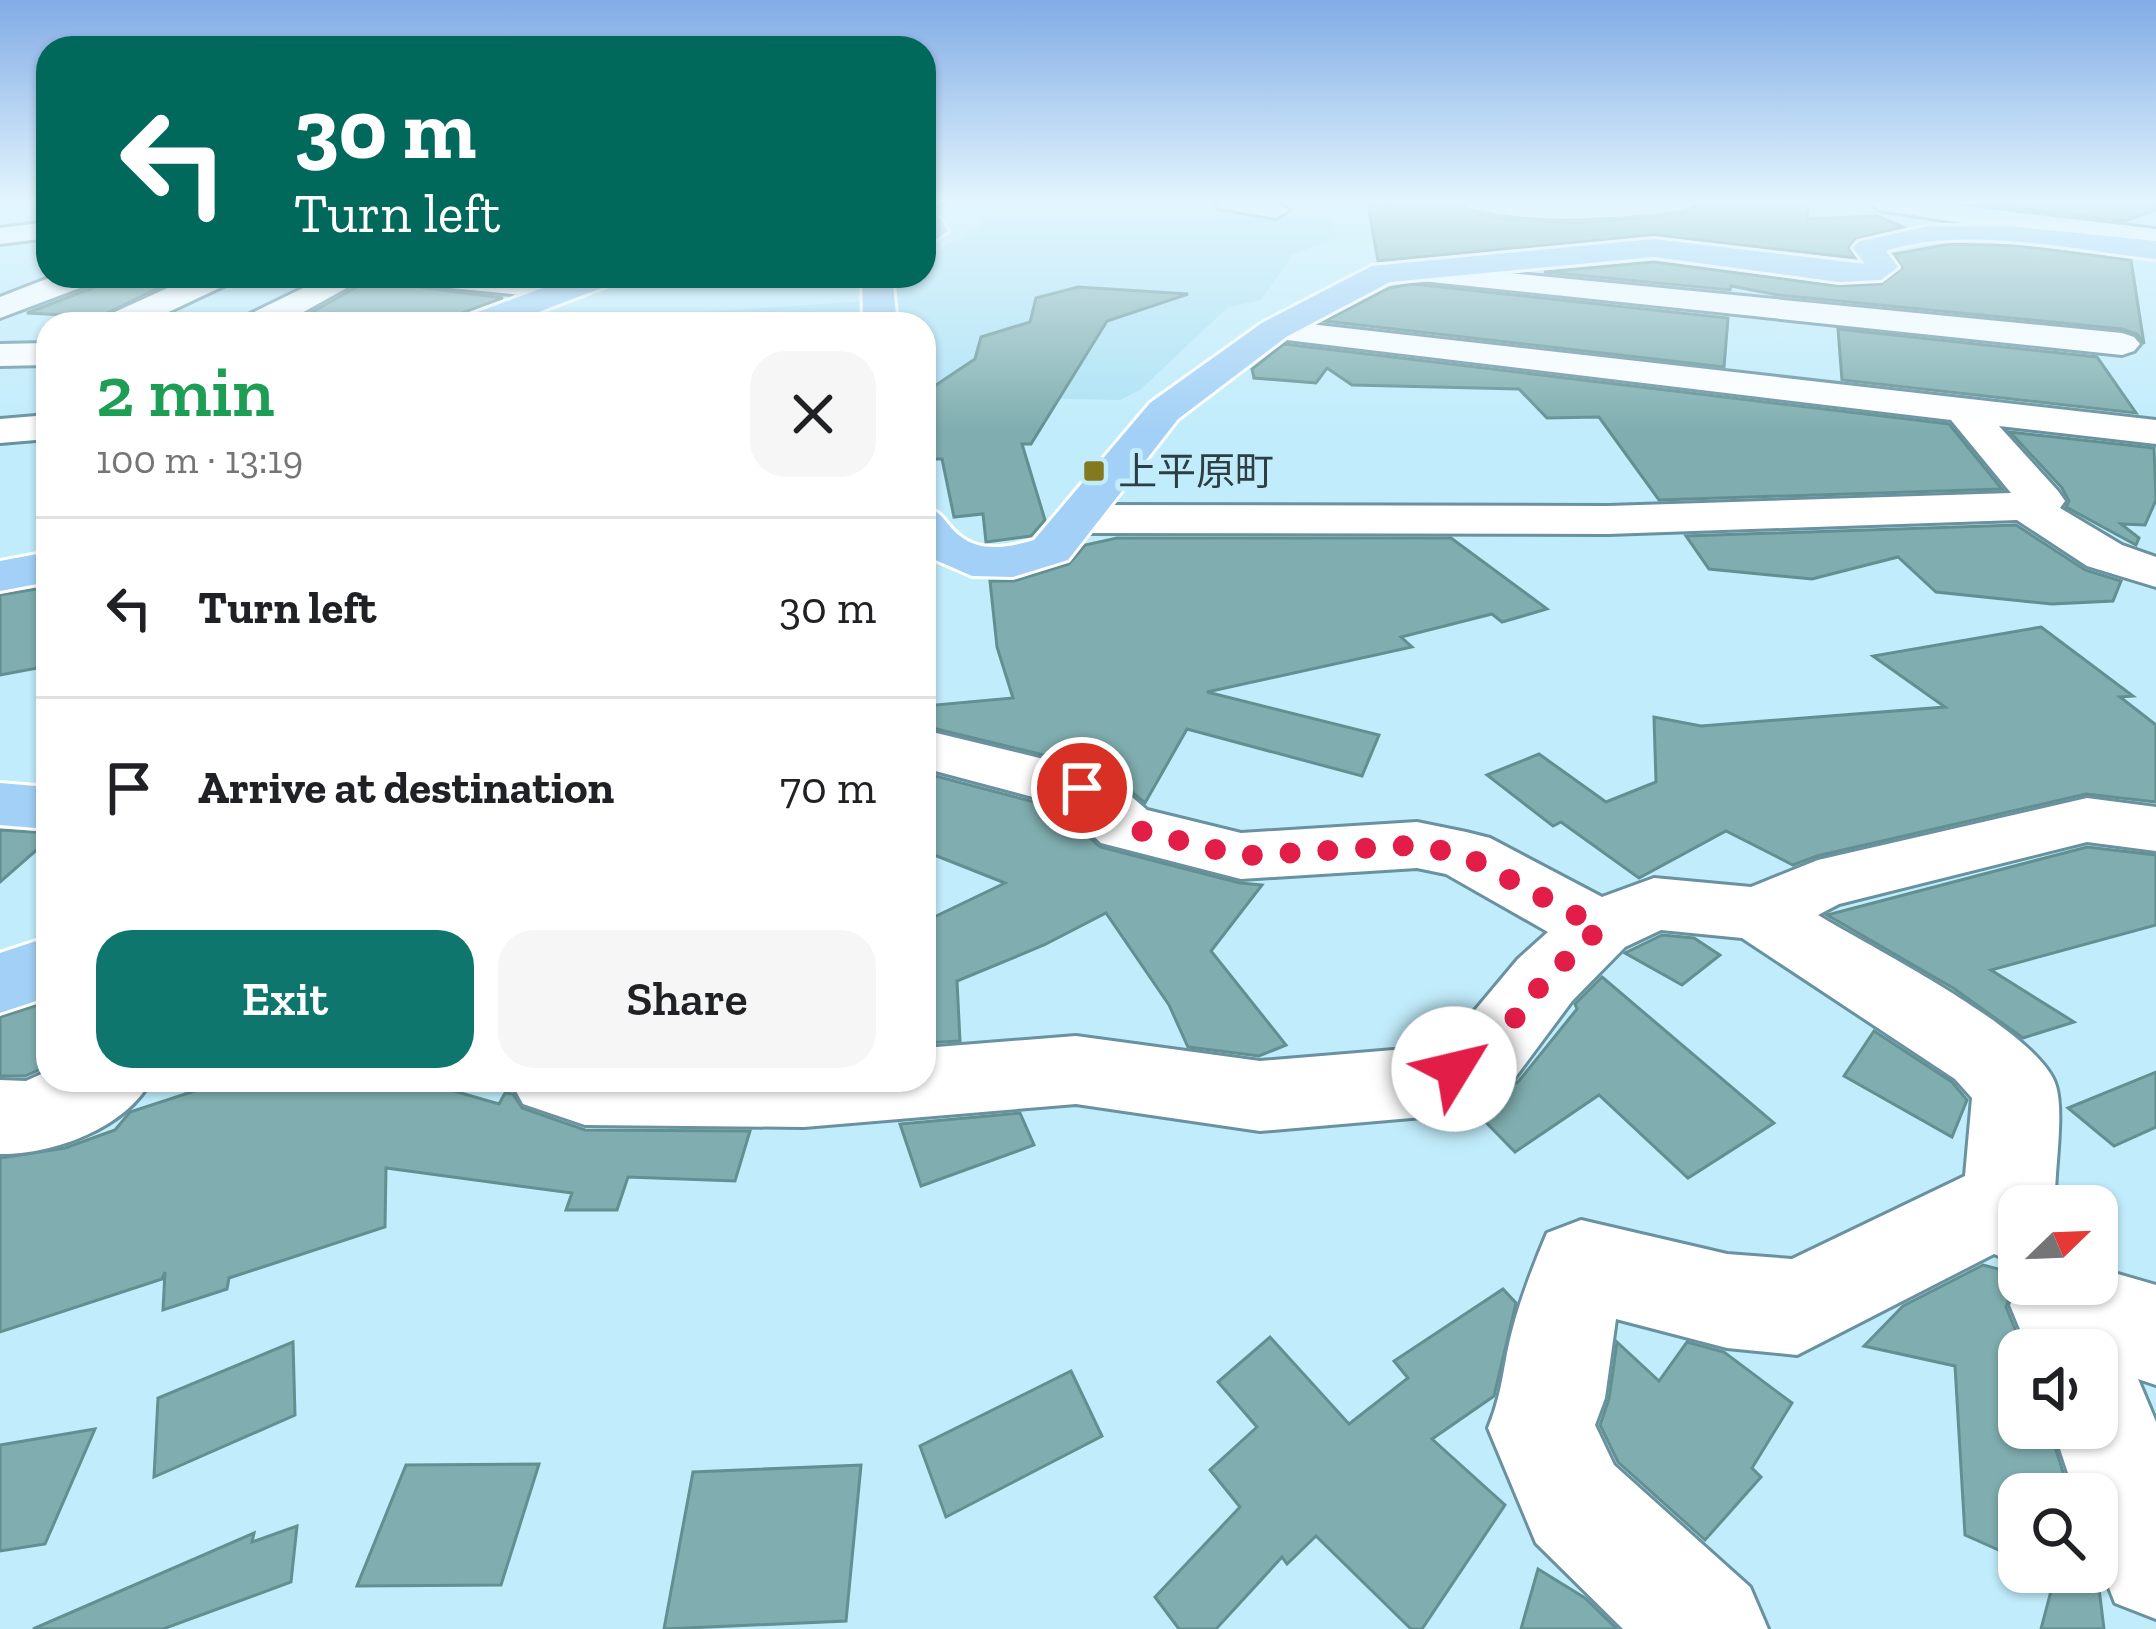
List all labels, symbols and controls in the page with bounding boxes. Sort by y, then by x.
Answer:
text: 30 m [294,79,476,180]
icon: left [96,84,252,240]
text: Turn left [294,181,501,246]
text: 2 min [96,348,275,434]
button: close [750,351,876,477]
text: 100 m · 13:19 [96,436,303,483]
place label: 上平原町 [1118,448,1274,495]
marker: 上平原町 [1081,458,1107,484]
icon: left [96,575,162,641]
text: Turn left [198,581,376,635]
text: 30 m [779,581,876,635]
pin [1031,737,1133,839]
icon: arrive [96,755,162,821]
icon: arrive [1049,755,1115,821]
text: Arrive at destination [198,761,614,815]
text: 70 m [780,761,876,815]
button: Exit [96,930,474,1068]
button: Share [498,930,876,1068]
position arrow [1391,1006,1517,1132]
north arrow [1998,1185,2118,1305]
map controls [1998,1185,2118,1593]
button: sound [1998,1329,2118,1449]
button: search [1998,1473,2118,1593]

